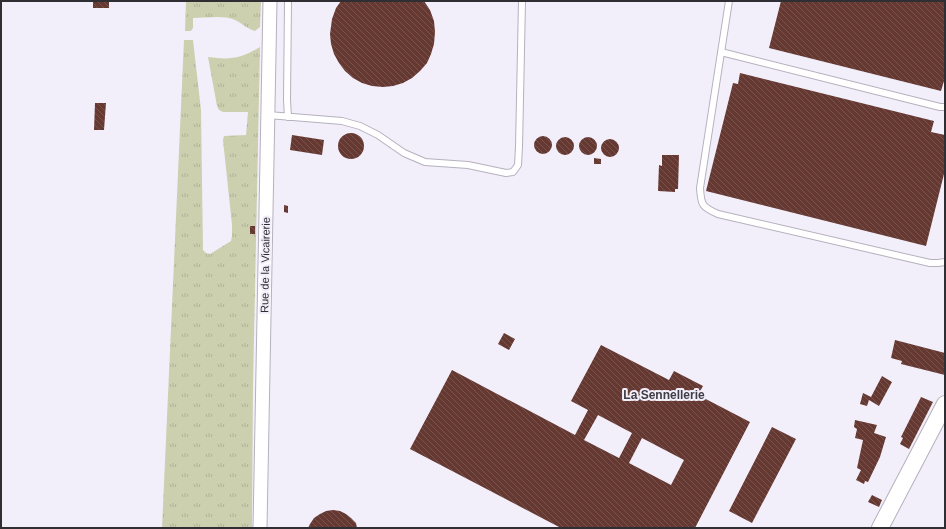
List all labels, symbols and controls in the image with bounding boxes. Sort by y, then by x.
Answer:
street label: Rue de la Vicairerie [258,217,272,313]
district label: La Sennellerie [623,388,705,402]

